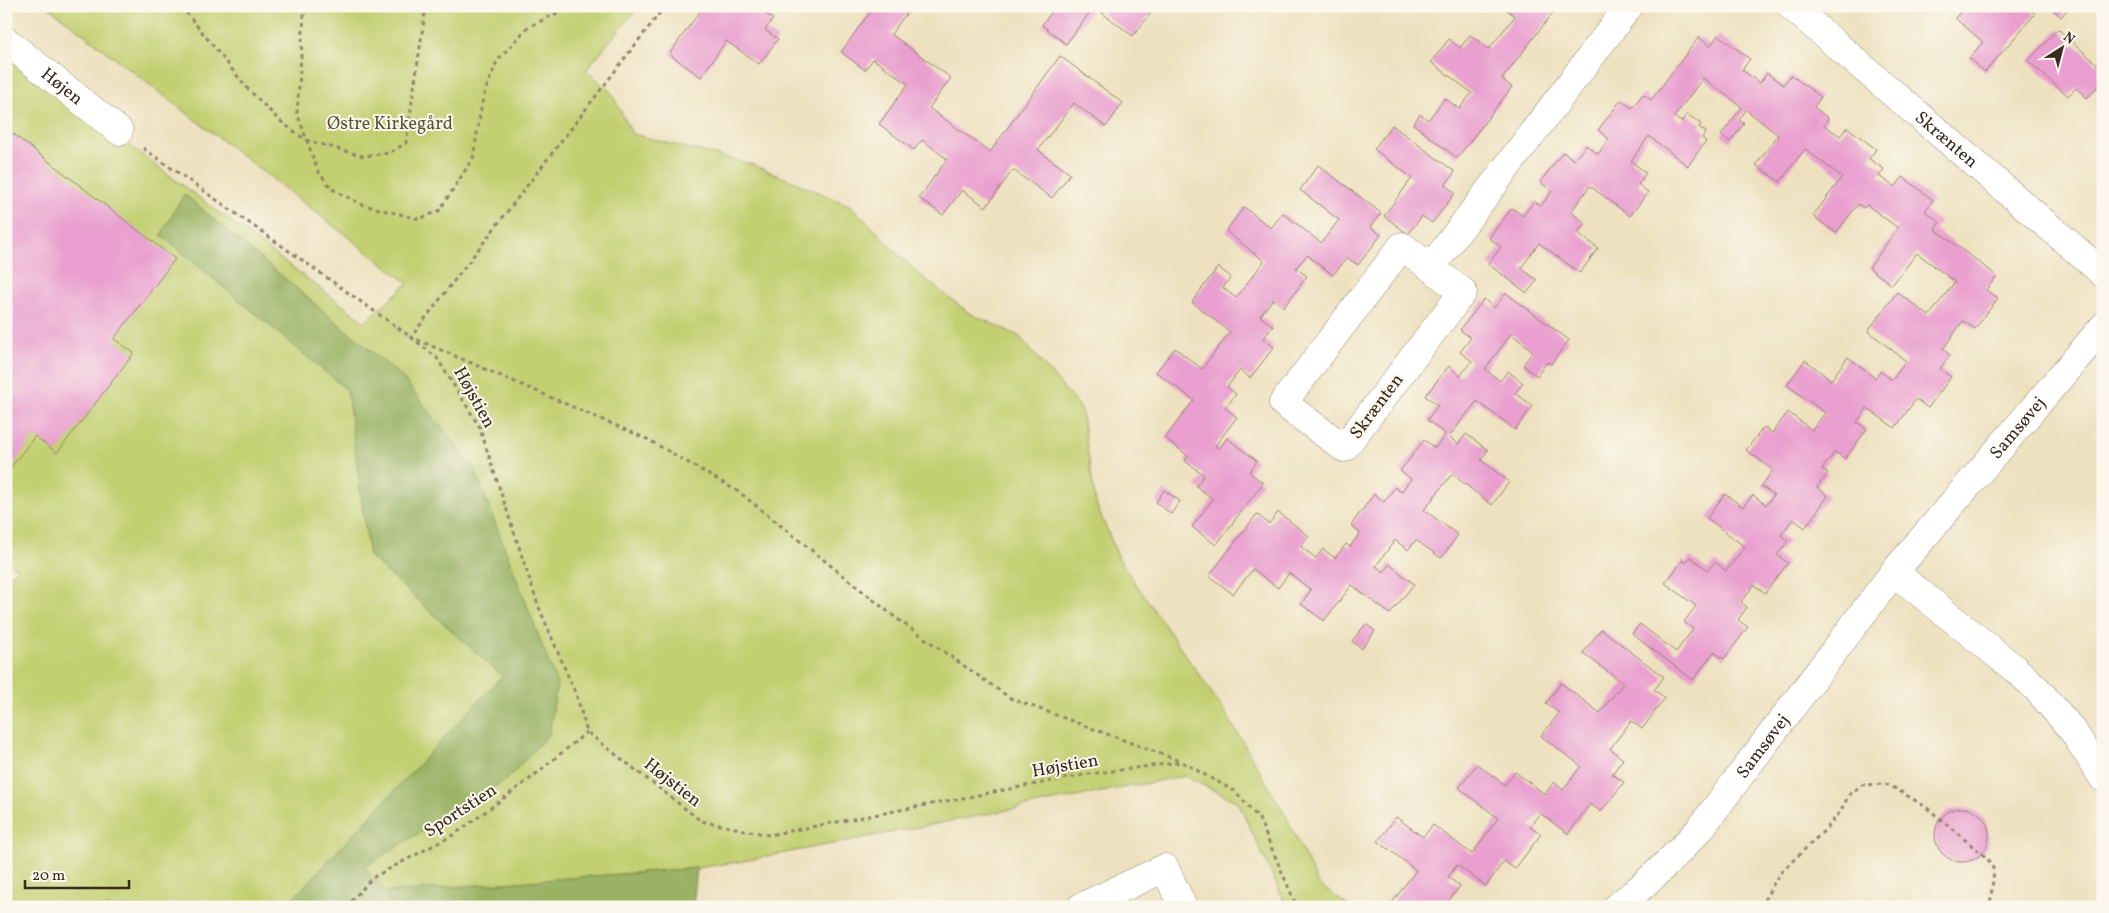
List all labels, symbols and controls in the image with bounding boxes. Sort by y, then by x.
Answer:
north arrow [2036,22,2086,72]
text: N [2059,28,2078,49]
street label: Højen [35,62,88,112]
street label: Skrænten [1909,106,1983,175]
park label: Østre Kirkegård [327,112,453,137]
street label: Højstien [447,362,501,433]
street label: Skrænten [1344,369,1410,445]
street label: Samsøvej [1985,392,2052,465]
street label: Samsøvej [1731,709,1796,784]
street label: Højstien [1030,748,1101,785]
street label: Højstien [638,753,706,814]
street label: Sportstien [419,778,502,844]
scale bar [25,858,129,890]
text: 20 m [32,866,65,887]

